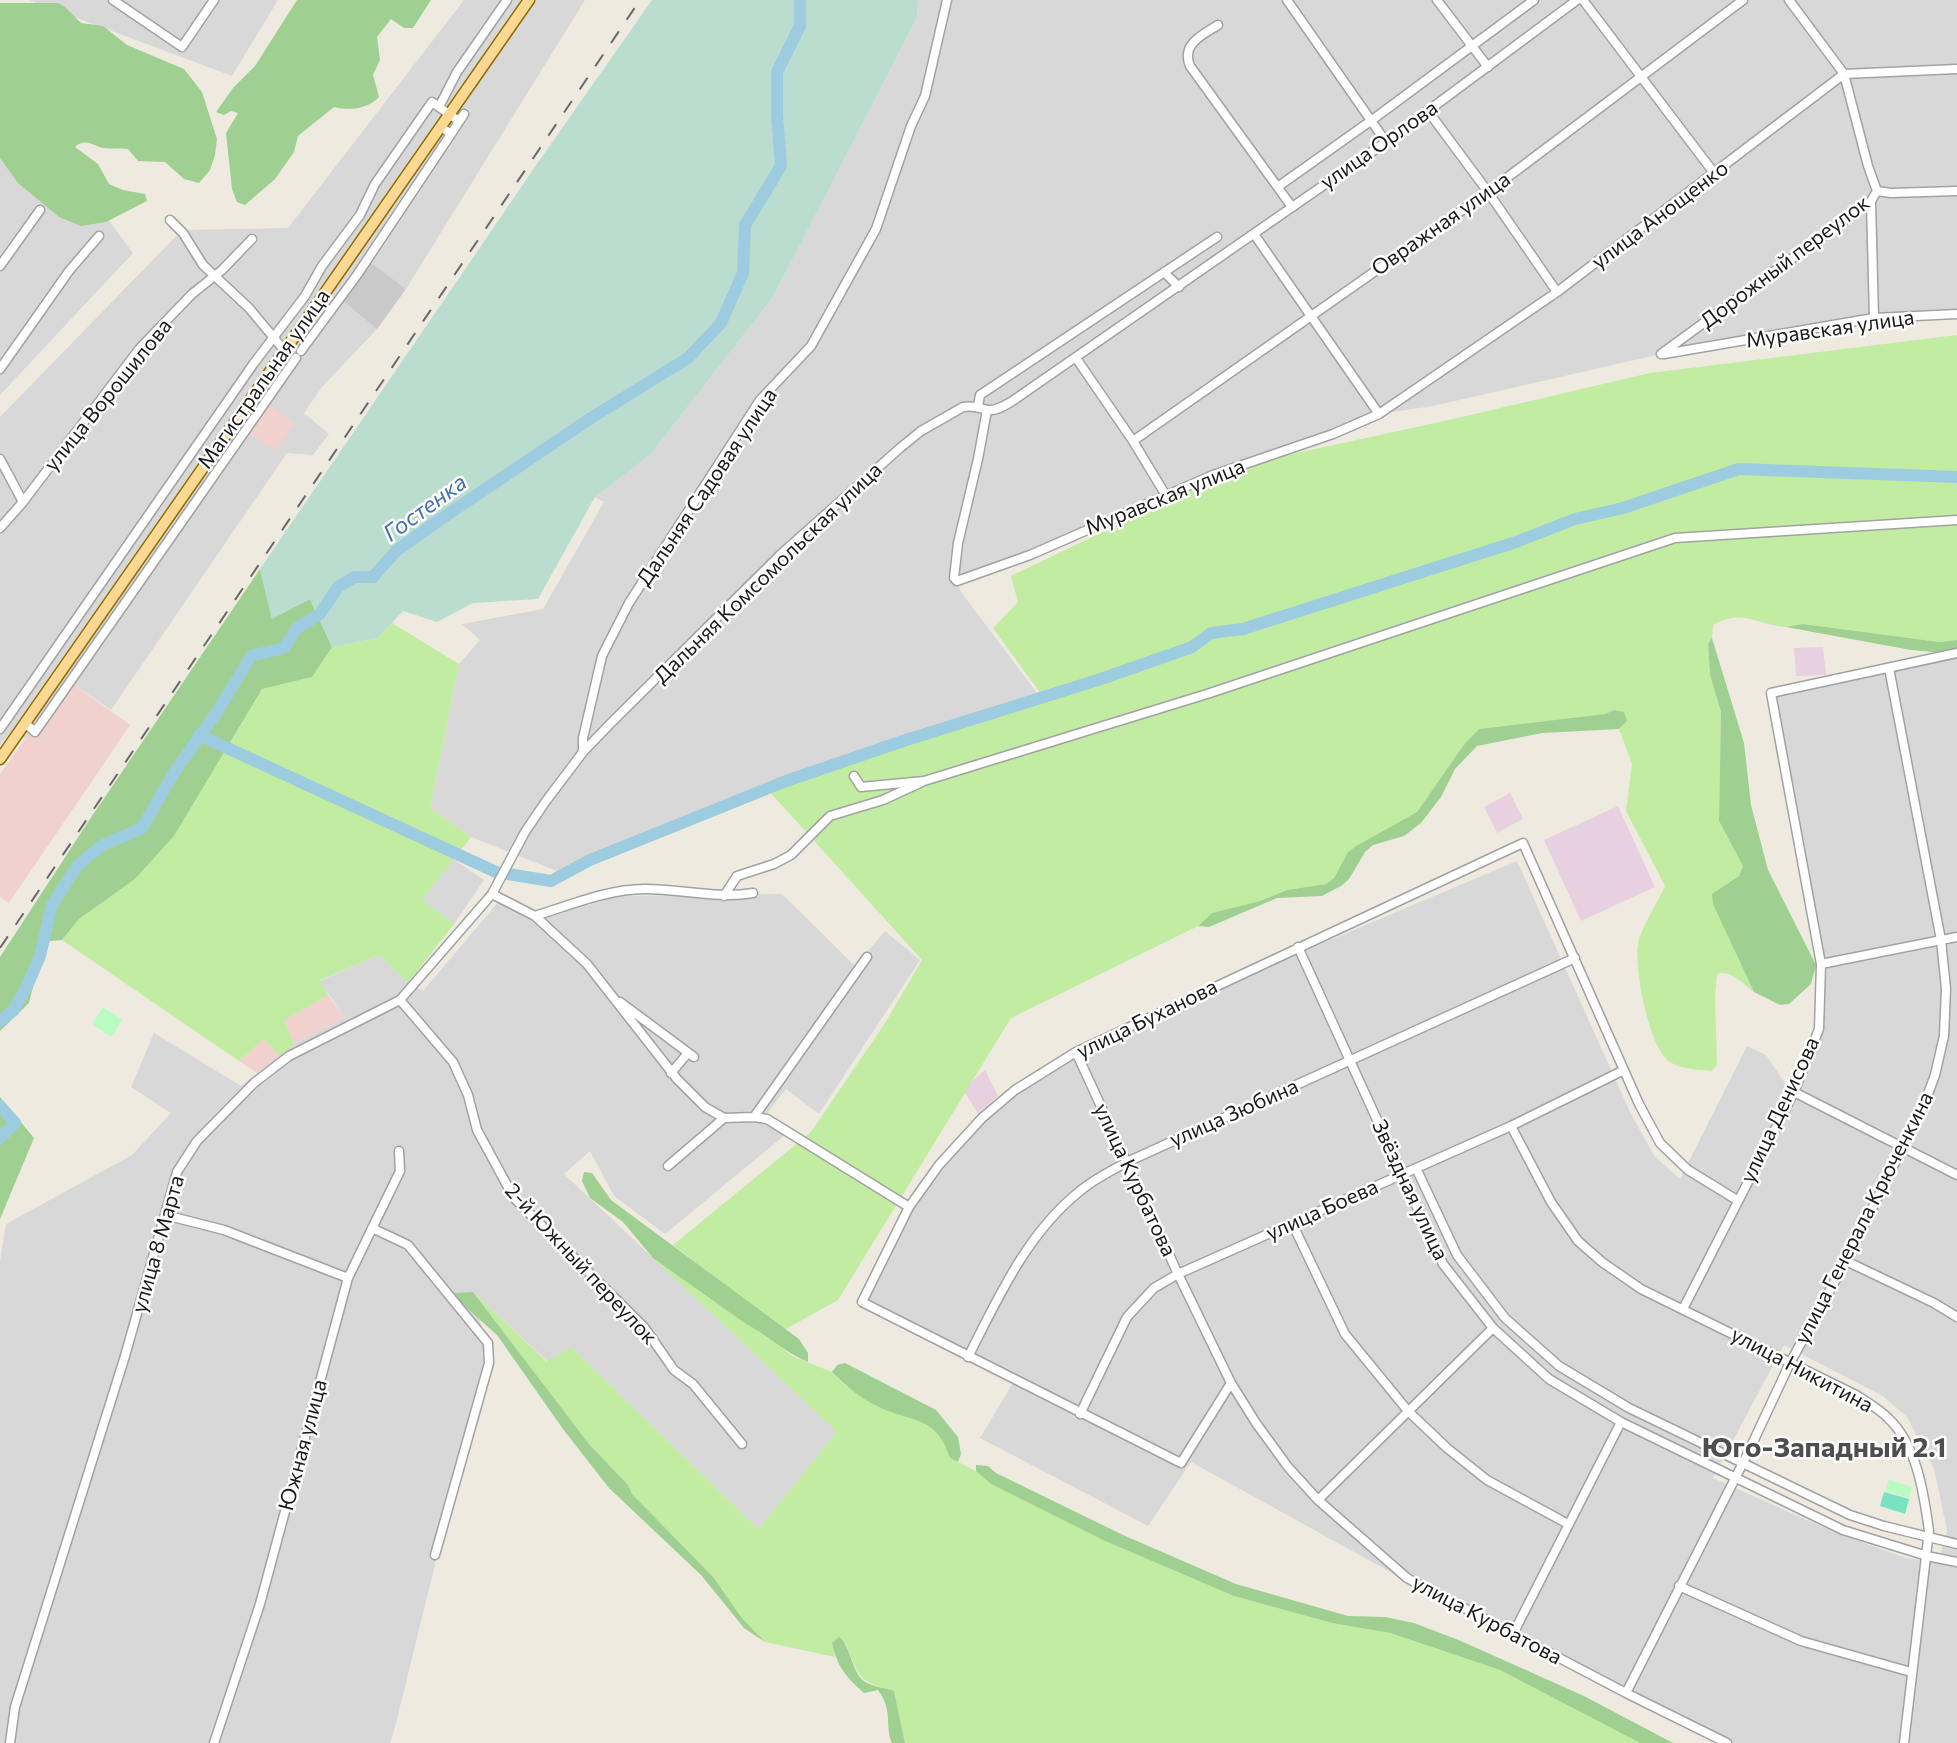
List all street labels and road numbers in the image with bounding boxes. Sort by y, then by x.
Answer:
street label: улица Орлова [1315,95,1443,195]
street label: улица Анощенко [1587,155,1733,275]
street label: Овражная улица [1367,167,1515,281]
street label: Дорожный переулок [1695,190,1875,334]
street label: Магистральная улица [192,284,336,474]
street label: Муравская улица [1744,305,1916,353]
street label: улица Ворошилова [39,314,177,476]
street label: Дальняя Садовая улица [631,383,783,591]
street label: Муравская улица [1082,454,1248,540]
street label: Дальняя Комсомольская улица [649,457,887,689]
street label: улица Буханова [1072,974,1222,1064]
street label: улица Денисова [1735,1033,1825,1187]
street label: улица Зюбина [1166,1073,1302,1153]
street label: улица Генерала Крюченкина [1789,1088,1939,1348]
street label: улица Курбатова [1089,1099,1181,1261]
street label: Звёздная улица [1366,1116,1454,1264]
street label: улица 8 Марта [126,1172,190,1316]
street label: улица Боева [1262,1174,1382,1246]
street label: 2-й Южный переулок [500,1178,662,1350]
street label: улица Никитина [1727,1322,1877,1418]
street label: Южная улица [273,1377,333,1513]
street label: улица Курбатова [1408,1570,1566,1670]

